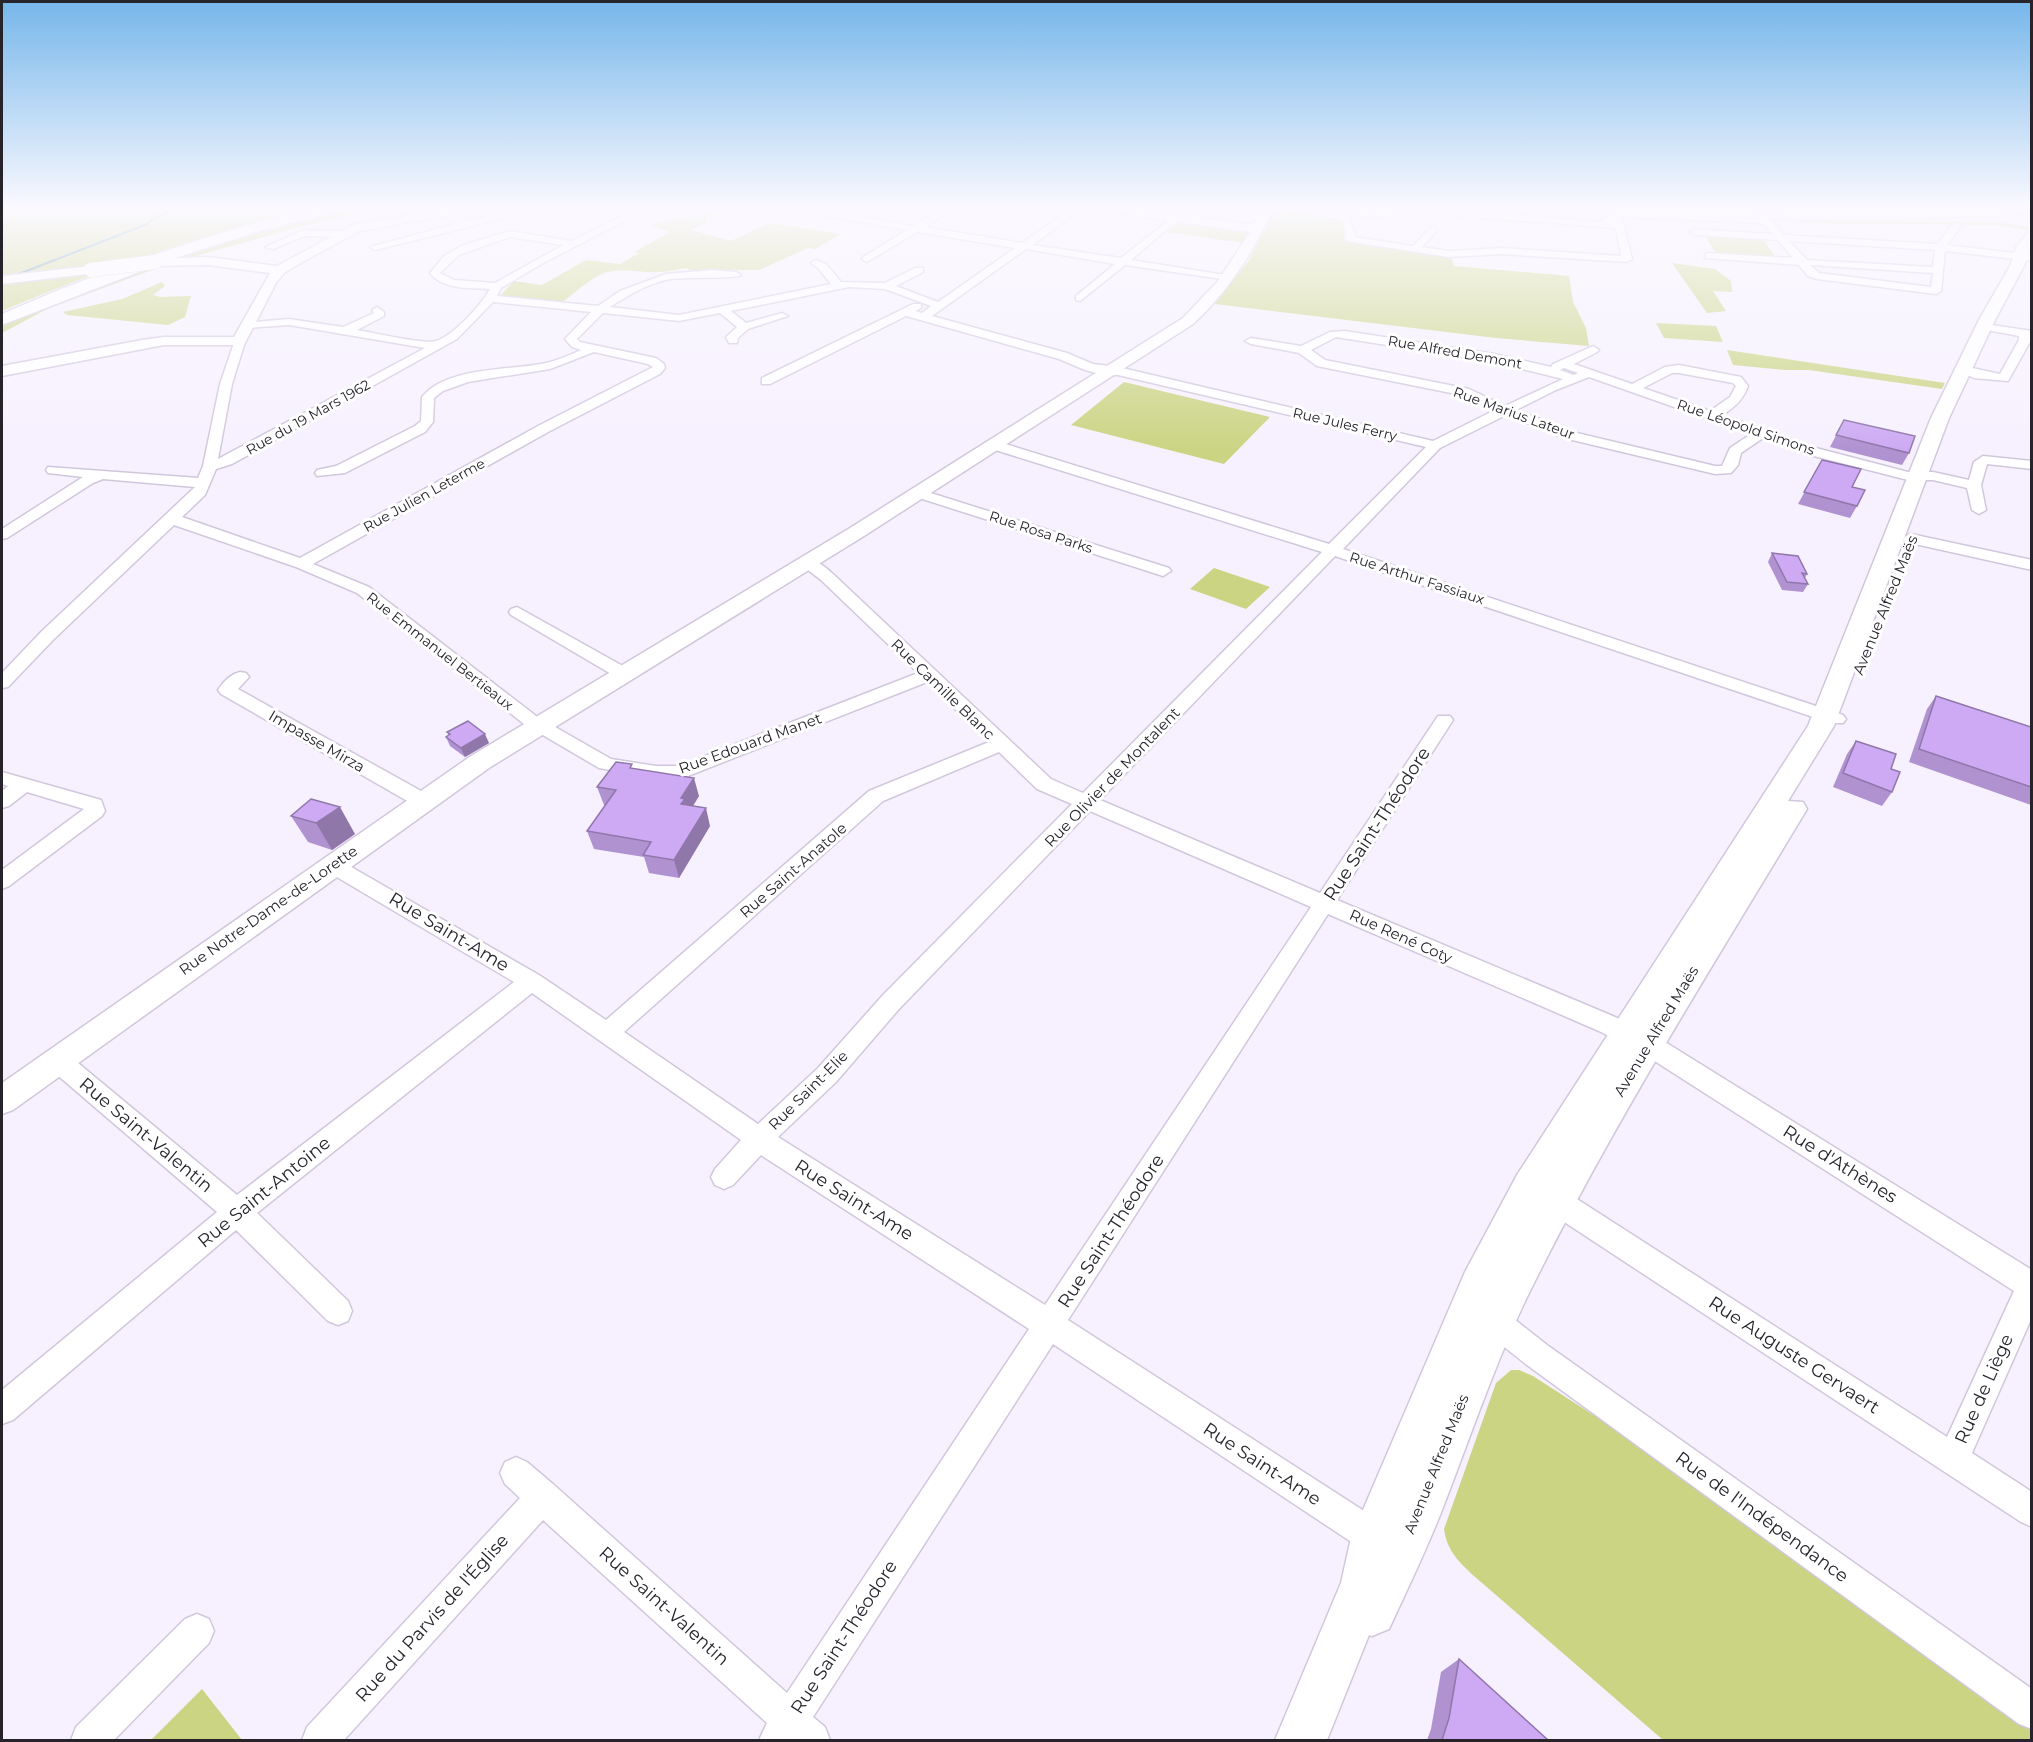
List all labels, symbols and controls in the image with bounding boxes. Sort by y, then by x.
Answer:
street label: Rue Alfred Demont [1386,331,1524,373]
street label: Rue du 19 Mars 1962 [243,375,373,459]
street label: Rue Marius Lateur [1451,383,1578,443]
street label: Rue Léopold Simons [1675,395,1817,459]
street label: Rue Jules Ferry [1291,403,1399,445]
street label: Rue Julien Leterme [360,454,488,536]
street label: Rue Rosa Parks [987,507,1095,557]
street label: Avenue Alfred Maës [1848,532,1922,678]
street label: Rue Arthur Fassiaux [1347,548,1487,608]
street label: Rue Emmanuel Bertieaux [363,588,517,714]
street label: Rue Camille Blanc [887,635,999,743]
street label: Rue Olivier de Montalent [1040,703,1184,851]
street label: Impasse Mirza [266,706,368,776]
street label: Rue Edouard Manet [676,708,824,778]
street label: Rue Saint-Théodore [1319,743,1435,905]
street label: Rue Saint-Anatole [736,818,850,922]
street label: Rue Notre-Dame-de-Lorette [175,841,361,979]
street label: Rue Saint-Ame [385,888,513,977]
street label: Rue René Coty [1347,905,1456,967]
street label: Avenue Alfred Maës [1609,962,1703,1100]
street label: Rue Saint-Elie [764,1046,852,1134]
street label: Rue Saint-Valentin [75,1073,217,1197]
street label: Rue d'Athènes [1779,1120,1901,1208]
street label: Rue Saint-Antoine [193,1132,335,1252]
street label: Rue Saint-Théodore [1053,1150,1169,1312]
street label: Rue Saint-Ame [790,1155,918,1245]
street label: Rue Auguste Gervaert [1704,1292,1884,1418]
street label: Rue de Liège [1950,1331,2018,1447]
street label: Avenue Alfred Maës [1399,1391,1473,1537]
street label: Rue Saint-Ame [1199,1418,1325,1510]
street label: Rue de l'Indépendance [1671,1447,1853,1587]
street label: Rue du Parvis de l'Église [351,1529,513,1707]
street label: Rue Saint-Valentin [594,1542,734,1670]
street label: Rue Saint-Théodore [786,1556,902,1718]

